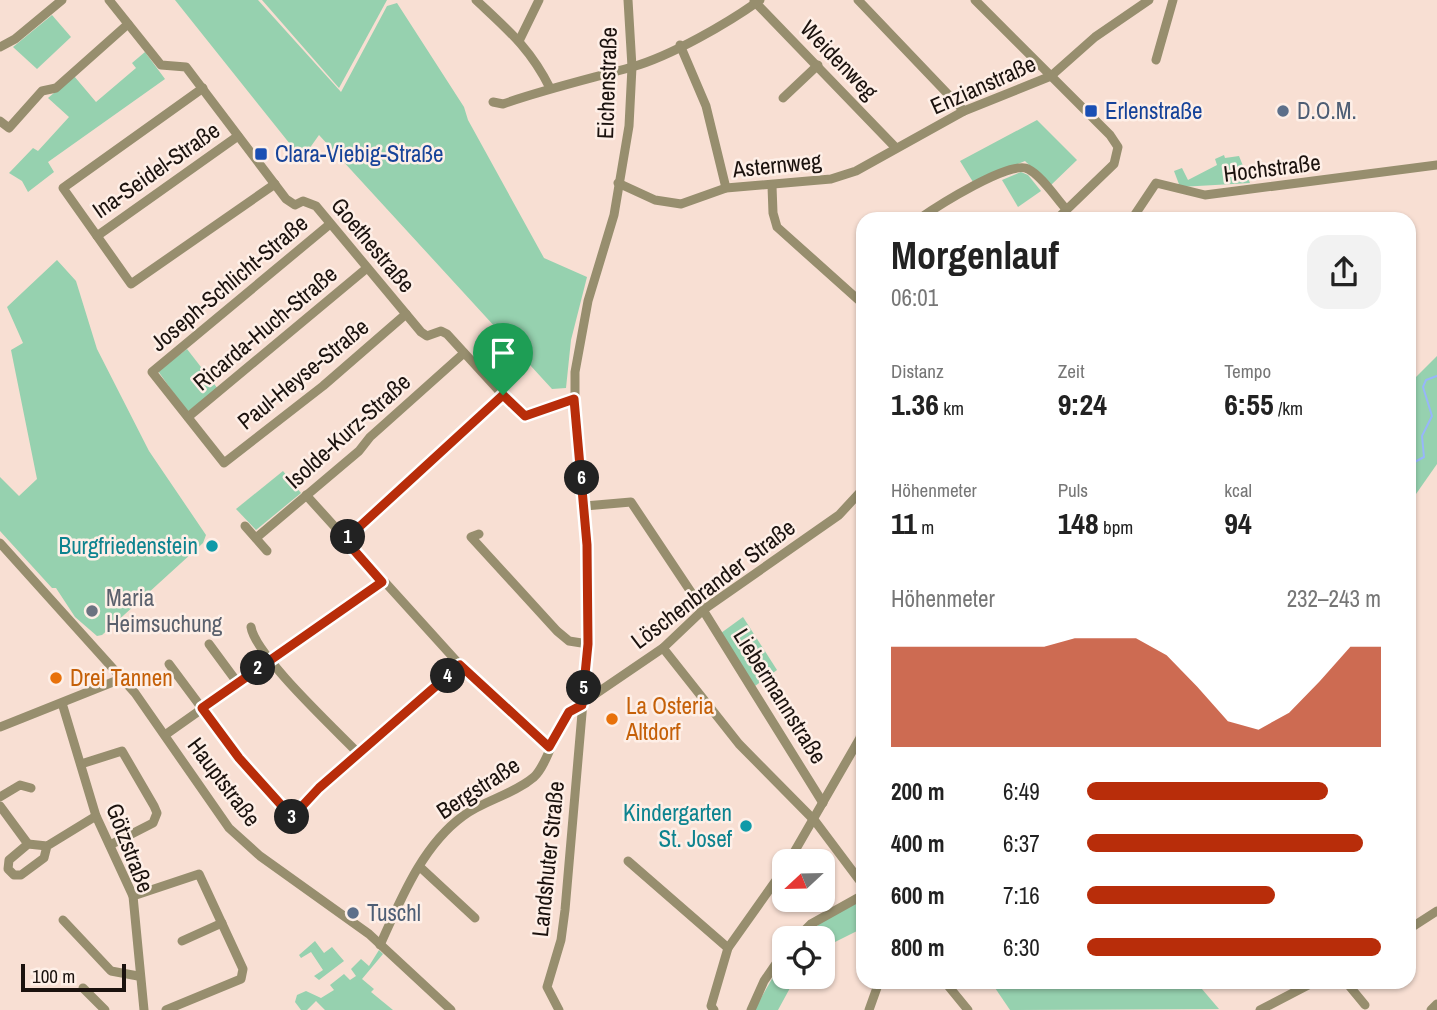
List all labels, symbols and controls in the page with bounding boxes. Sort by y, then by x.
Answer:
street label: Weidenweg [794,13,885,106]
street label: Eichenstraße [589,26,624,140]
street label: Enzianstraße [925,48,1040,122]
place label: Erlenstraße [1105,95,1202,126]
place label: D.O.M. [1297,95,1357,126]
marker: Erlenstraße [1083,103,1099,119]
marker: D.O.M. [1275,103,1291,119]
street label: Ina-Seidel-Straße [86,114,226,225]
place label: Clara-Viebig-Straße [275,138,443,169]
street label: Asternweg [730,144,823,185]
marker: Clara-Viebig-Straße [253,146,269,162]
street label: Hochstraße [1222,146,1322,189]
street label: Goethestraße [324,191,422,299]
street label: Joseph-Schlicht-Straße [143,207,314,358]
text: Morgenlauf [891,230,1059,281]
button: share [1307,235,1381,309]
street label: Ricarda-Huch-Straße [186,258,343,397]
text: 06:01 [891,282,938,313]
street label: Paul-Heyse-Straße [231,311,375,436]
pin [473,323,533,395]
icon: arrive [484,334,522,372]
text: Distanz [891,358,944,384]
text: Zeit [1058,358,1085,384]
text: Tempo [1224,358,1271,384]
street label: Isolde-Kurz-Straße [278,366,417,495]
text: 1.36 [891,384,939,424]
text: 9:24 [1058,384,1107,424]
text: 6:55 [1224,384,1274,424]
text: km [939,395,964,421]
text: /km [1274,395,1303,421]
pin: 6 [564,461,600,496]
text: 6 [577,464,586,490]
text: Höhenmeter [891,477,977,503]
text: Puls [1058,477,1088,503]
text: kcal [1224,477,1252,503]
text: 11 [891,503,917,543]
text: 148 [1058,503,1099,543]
text: 94 [1224,503,1252,543]
street label: Löschenbrander Straße [624,512,801,656]
text: m [917,514,934,540]
text: bpm [1099,514,1133,540]
pin: 1 [330,520,366,554]
text: 1 [343,523,352,549]
place label: Burgfriedenstein [59,530,198,561]
marker: Burgfriedenstein [204,538,220,554]
place label: Maria Heimsuchung [106,582,223,639]
text: Höhenmeter [891,583,995,614]
text: 232–243 m [1287,583,1381,614]
marker: Maria Heimsuchung [84,603,100,619]
street label: Liebermannstraße [726,622,834,769]
pin: 2 [240,650,276,686]
text: 2 [253,654,262,680]
pin: 4 [430,658,466,694]
place label: Drei Tannen [70,662,173,693]
text: 4 [443,662,452,688]
marker: Drei Tannen [48,670,64,686]
pin: 5 [566,670,602,706]
text: 5 [579,674,588,700]
place label: La Osteria Altdorf [625,690,715,747]
marker: La Osteria Altdorf [604,711,620,727]
street label: Hauptstraße [181,731,268,832]
street label: Bergstraße [430,749,525,826]
text: 200 m [891,776,944,807]
text: 6:49 [1003,776,1040,807]
street label: Landshuter Straße [524,780,571,938]
place label: Kindergarten St. Josef [623,797,733,854]
street label: Götzstraße [99,799,162,897]
pin: 3 [274,800,310,834]
text: 3 [287,803,296,829]
marker: Kindergarten St. Josef [738,818,754,834]
text: 400 m [891,828,944,859]
text: 6:37 [1003,828,1040,859]
north arrow [772,849,835,912]
map controls [772,849,835,989]
text: 600 m [891,880,944,911]
text: 7:16 [1003,880,1040,911]
place label: Tuschl [367,897,421,928]
marker: Tuschl [345,905,361,921]
button: locate [772,926,835,989]
text: 800 m [891,932,944,963]
text: 6:30 [1003,932,1040,963]
scale bar [21,961,126,993]
text: 100 m [32,963,75,989]

